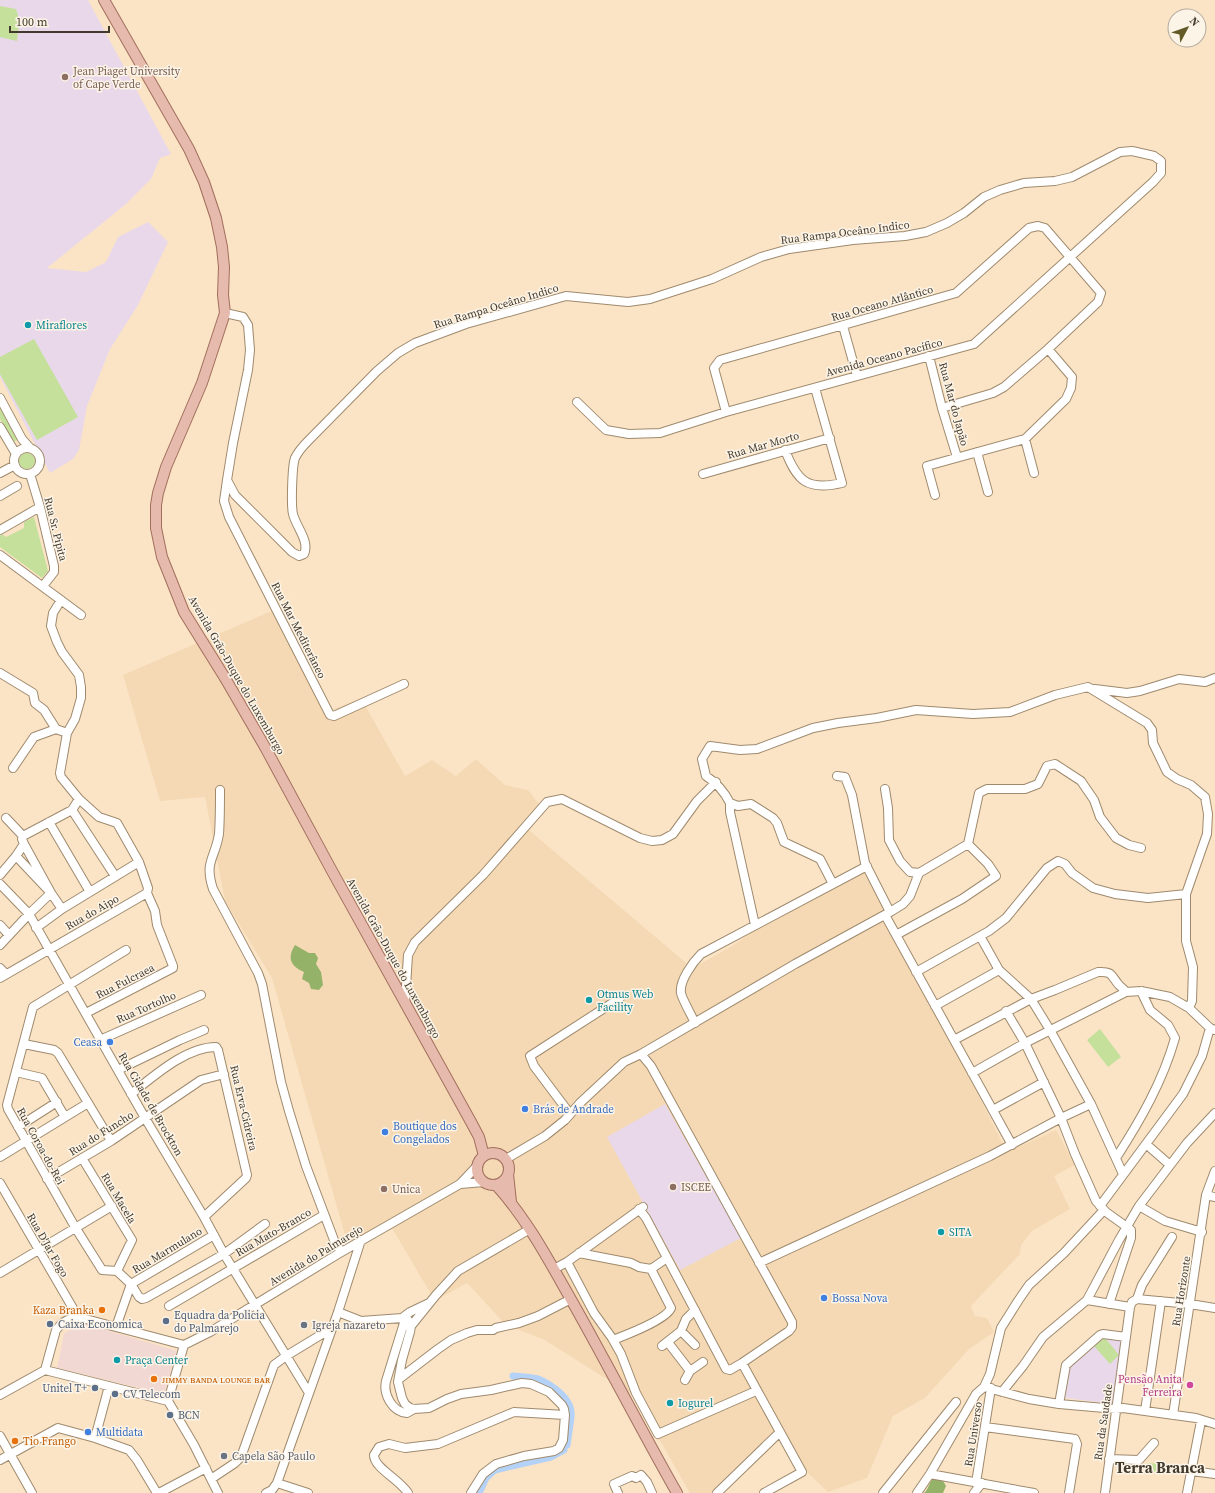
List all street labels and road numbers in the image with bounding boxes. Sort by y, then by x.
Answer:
street label: Rua Rampa Oceâno Indico [780,217,910,248]
street label: Rua Rampa Oceâno Indico [432,280,560,333]
street label: Rua Oceano Atlântico [829,282,935,325]
street label: Avenida Oceano Pacífico [824,335,944,380]
street label: Rua Mar do Japão [935,361,972,448]
street label: Rua Mar Morto [725,428,801,463]
street label: Rua Sr. Pipita [40,496,71,563]
street label: Rua Mar Mediterâneo [268,579,329,681]
street label: Avenida Grão-Duque do Luxemburgo [185,593,288,757]
street label: Avenida Grão-Duque do Luxemburgo [343,875,444,1041]
street label: Rua do Aipo [63,891,122,934]
street label: Rua Fulcraea [93,960,158,1003]
street label: Rua Tortolho [114,988,178,1027]
street label: Rua Cidade de Brockton [115,1050,187,1159]
street label: Rua Erva-Cidreira [226,1064,261,1153]
street label: Rua Coroa-do-Rei [13,1105,68,1187]
street label: Rua do Funcho [66,1108,136,1159]
street label: Rua Macela [98,1170,140,1227]
street label: Rua Mato-Branco [233,1205,314,1260]
street label: Rua D'Jar Fogo [23,1211,72,1280]
street label: Avenida do Palmarejo [267,1222,366,1289]
street label: Rua Marmulano [129,1224,205,1277]
street label: Rua Horizonte [1169,1255,1195,1327]
street label: Rua da Saudade [1091,1383,1116,1461]
street label: Rua Universo [961,1401,986,1468]

